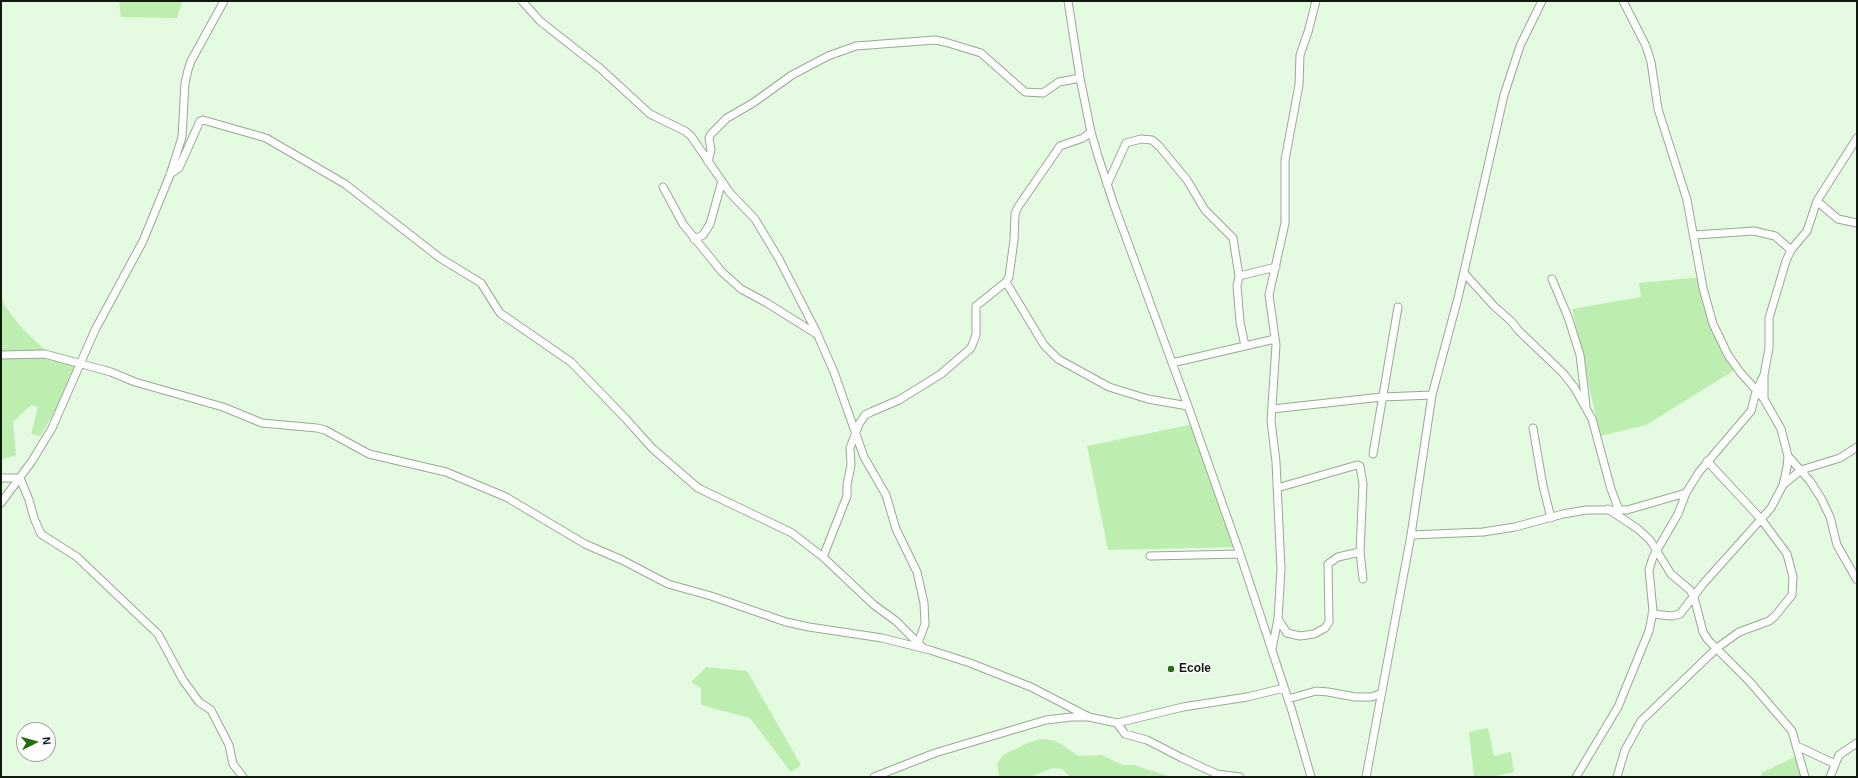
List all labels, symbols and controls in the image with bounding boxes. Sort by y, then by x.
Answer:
place label: Ecole [1179,662,1211,676]
marker: Ecole [1166,664,1176,674]
north arrow [16,722,56,762]
text: N [41,736,53,745]

